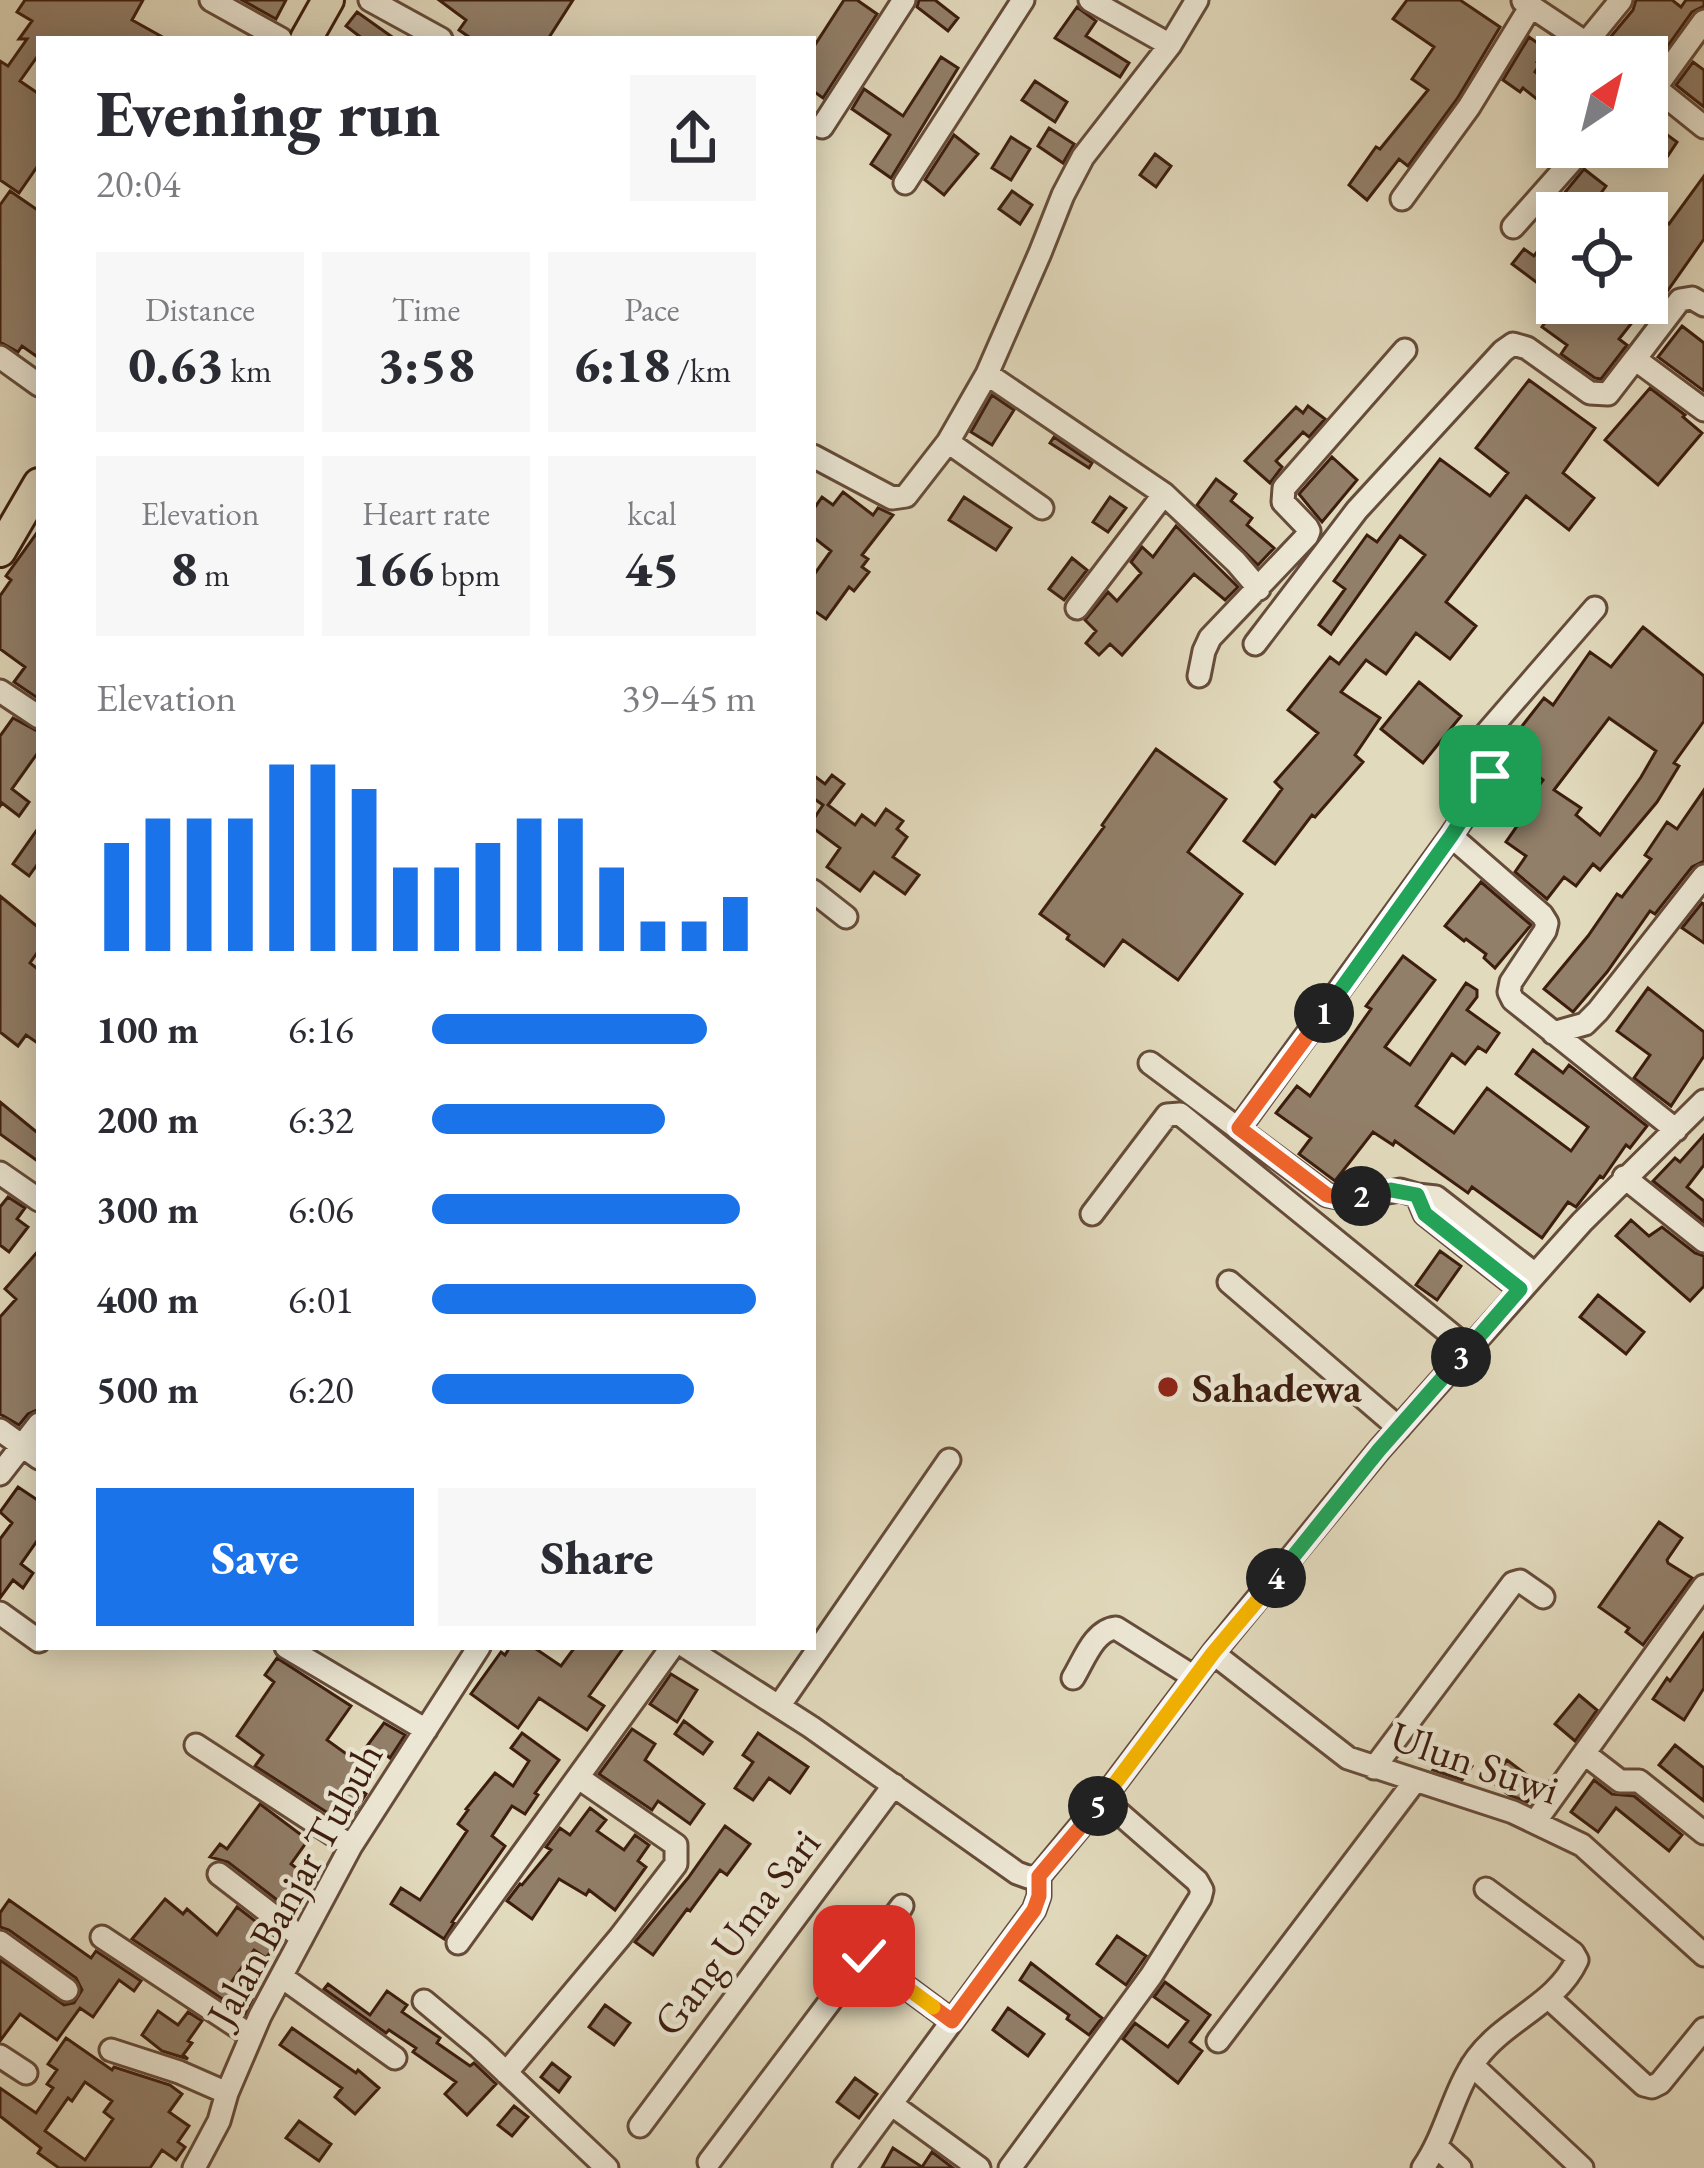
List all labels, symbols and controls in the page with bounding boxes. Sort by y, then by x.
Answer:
north arrow [1536,36,1668,168]
map controls [1536,36,1668,324]
text: Evening run [96,70,441,156]
button: share [630,75,756,201]
text: 20:04 [96,158,181,209]
button: locate [1536,192,1668,324]
text: Distance [145,288,255,331]
text: Time [392,288,460,331]
text: Pace [624,288,680,331]
text: 0.63 [128,331,224,397]
text: 3:58 [377,331,475,397]
text: 6:18 [573,331,670,397]
text: km [224,349,272,392]
text: /km [670,349,731,392]
text: Elevation [141,492,259,535]
text: Heart rate [362,492,490,535]
text: kcal [627,492,677,535]
text: 8 [170,535,198,601]
text: 166 [351,535,434,601]
text: 45 [624,535,680,601]
text: m [198,553,230,596]
text: bpm [434,553,501,596]
text: Elevation [96,672,236,723]
text: 39–45 m [622,672,756,723]
pin [1439,725,1541,827]
icon: arrive [1457,743,1523,809]
pin: 1 [1294,983,1354,1043]
text: 1 [1315,991,1333,1034]
text: 100 m [96,1004,199,1055]
text: 6:16 [288,1004,354,1055]
text: 200 m [96,1094,199,1145]
text: 6:32 [288,1094,354,1145]
pin: 2 [1331,1166,1391,1226]
text: 2 [1352,1174,1370,1217]
text: 300 m [96,1184,199,1235]
text: 6:06 [288,1184,354,1235]
text: 400 m [96,1274,199,1325]
text: 6:01 [288,1274,354,1325]
pin: 3 [1431,1327,1491,1387]
text: 3 [1452,1335,1470,1378]
place label: Sahadewa [1192,1360,1362,1415]
text: 500 m [96,1364,199,1415]
text: 6:20 [288,1364,354,1415]
marker: Sahadewa [1155,1374,1181,1400]
button: Save [96,1488,414,1626]
button: Share [438,1488,756,1626]
pin: 4 [1246,1548,1306,1608]
text: 4 [1267,1556,1285,1599]
street label: Ulun Suwi [1383,1708,1566,1817]
street label: Jalan Banjar Tubuh [192,1733,395,2039]
pin: 5 [1068,1776,1128,1836]
text: 5 [1089,1784,1107,1827]
street label: Gang Uma Sari [641,1818,832,2047]
pin [813,1905,915,2007]
icon: check [831,1923,897,1989]

